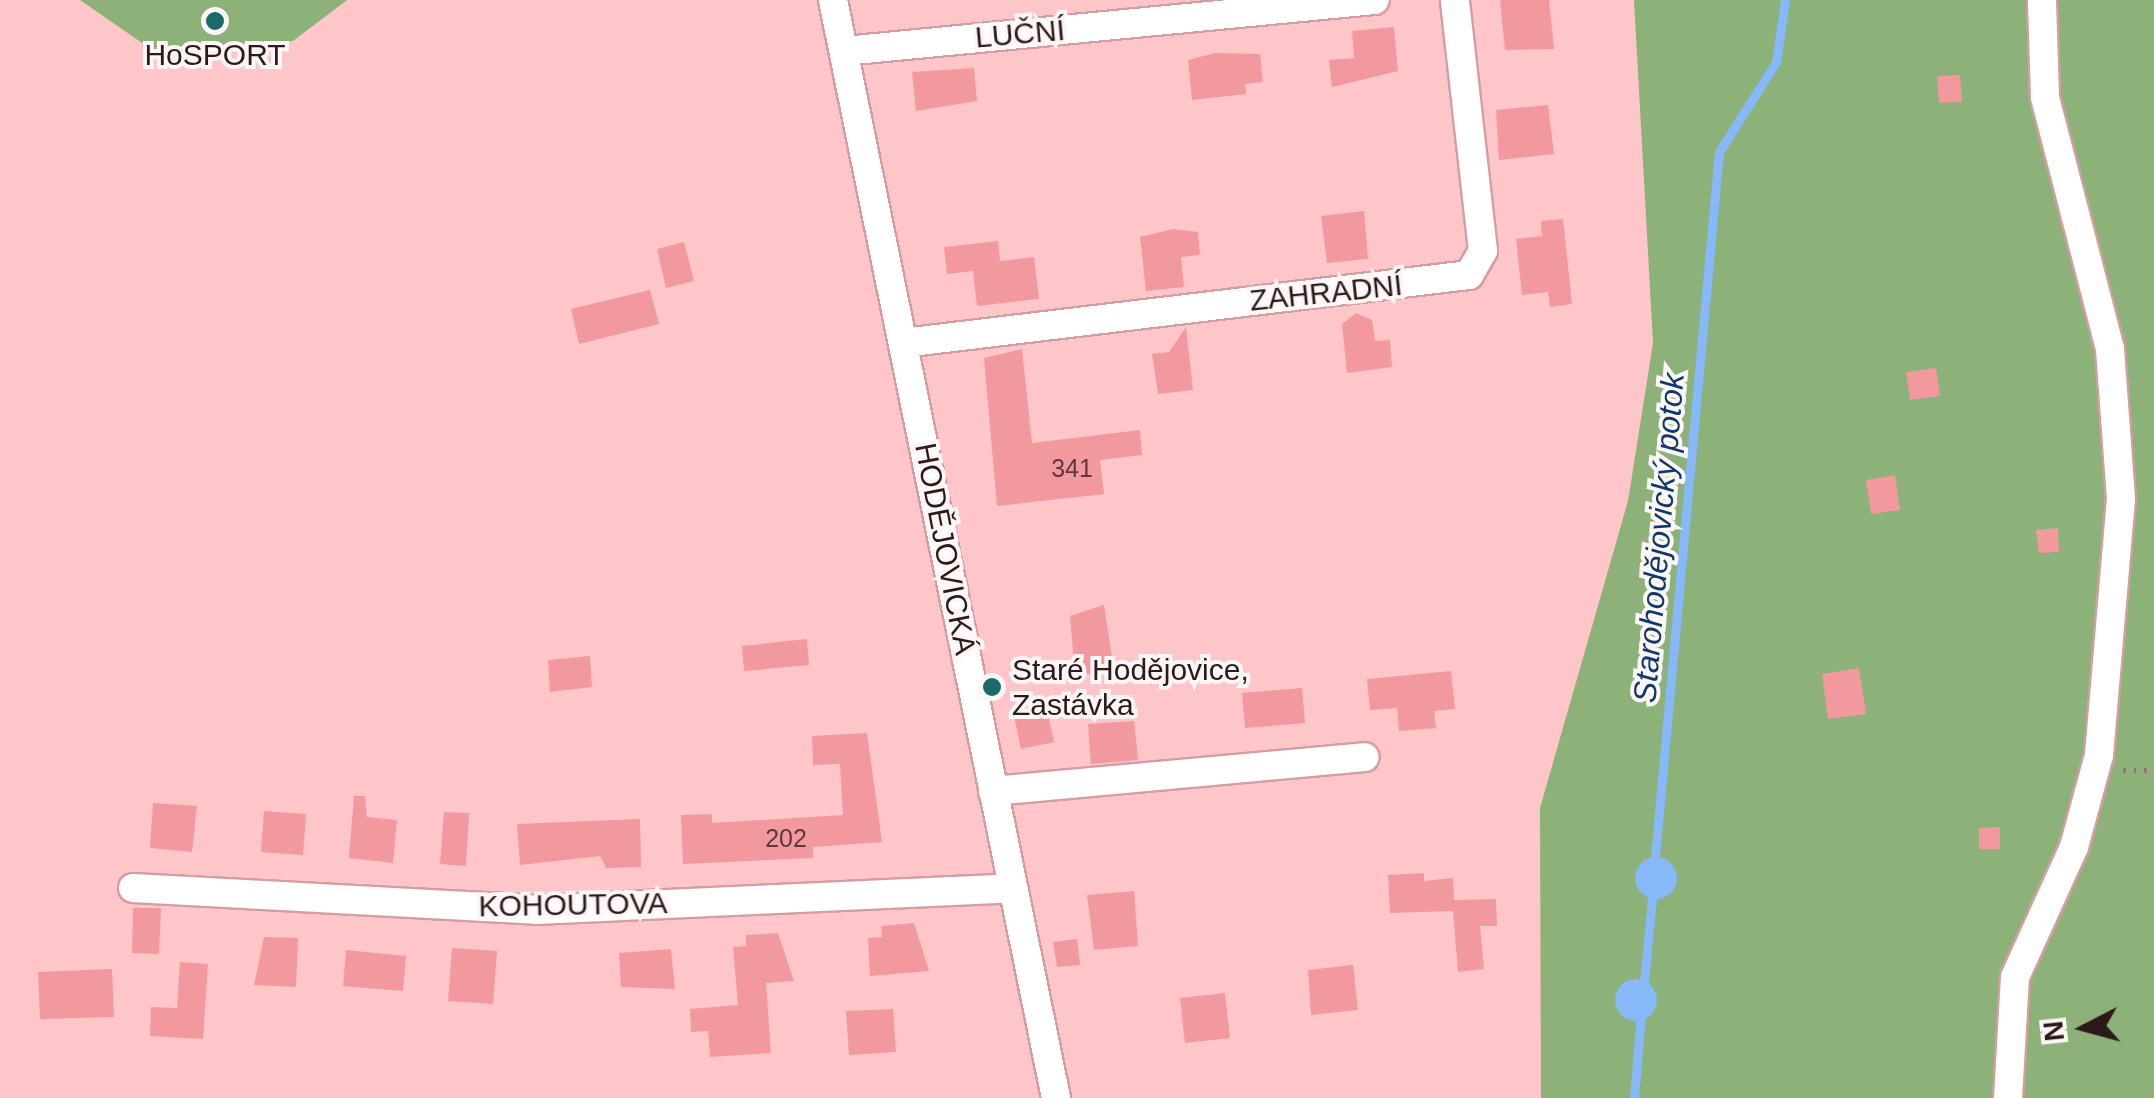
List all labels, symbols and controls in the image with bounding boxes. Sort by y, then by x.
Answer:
marker: HoSPORT [204,10,226,32]
street label: LUČNÍ [974,12,1066,56]
place label: HoSPORT [144,37,286,73]
street label: ZAHRADNÍ [1248,267,1404,319]
water label: Starohodějovický potok [1625,372,1693,704]
street label: HODĚJOVICKÁ [907,440,983,658]
house number: 341 [1051,453,1093,483]
place label: Staré Hodějovice, Zastávka [1012,652,1249,722]
marker: Staré Hodějovice, Zastávka [981,676,1003,698]
house number: 202 [765,823,807,853]
street label: KOHOUTOVA [478,885,668,925]
north arrow [2034,978,2134,1078]
text: N [2037,1020,2070,1043]

